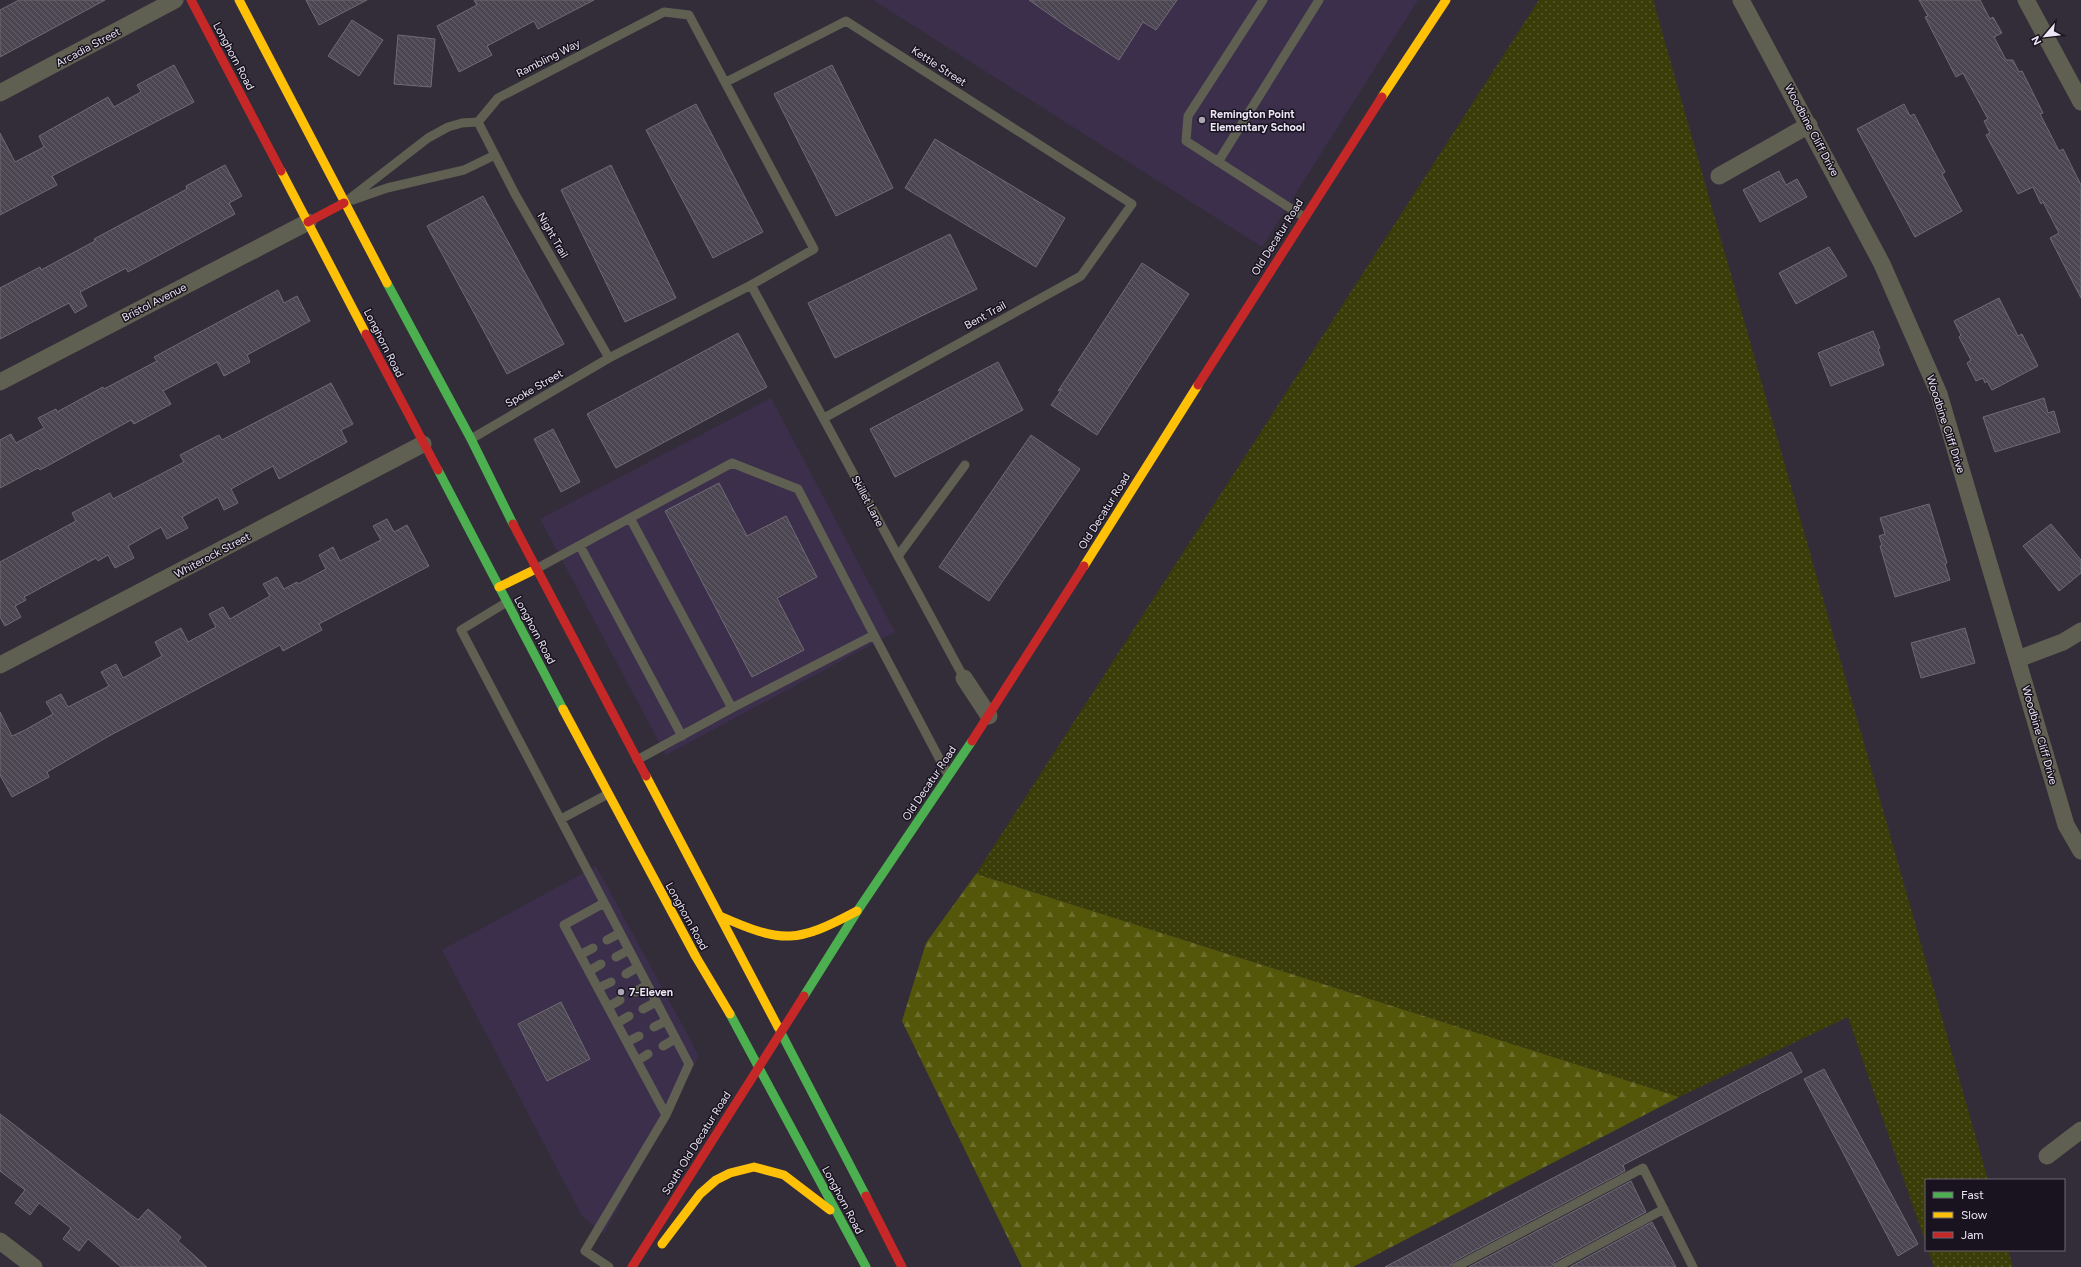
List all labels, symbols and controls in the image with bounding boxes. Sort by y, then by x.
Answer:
north arrow [2025,16,2065,56]
street label: Longhorn Road [210,20,257,92]
street label: Arcadia Street [54,25,123,70]
text: N [2029,34,2044,47]
street label: Rambling Way [514,37,583,80]
street label: Kettle Street [909,44,969,89]
street label: Woodbine Cliff Drive [1782,82,1841,178]
place label: Remington Point Elementary School [1210,108,1305,134]
marker: Remington Point Elementary School [1197,115,1207,125]
street label: Old Decatur Road [1249,197,1306,278]
street label: Night Trail [534,210,571,260]
street label: Bristol Avenue [120,281,189,324]
street label: Bent Trail [962,299,1008,332]
street label: Longhorn Road [361,307,406,380]
street label: Spoke Street [503,367,565,410]
street label: Woodbine Cliff Drive [1924,373,1968,475]
street label: Old Decatur Road [1076,471,1133,552]
street label: Skillet Lane [849,474,886,529]
street label: Whiterock Street [172,530,253,581]
street label: Longhorn Road [511,594,558,666]
street label: Woodbine Cliff Drive [2019,684,2060,786]
street label: Old Decatur Road [900,743,959,823]
street label: Longhorn Road [663,880,710,952]
place label: 7-Eleven [629,986,673,999]
marker: 7-Eleven [616,987,626,997]
street label: South Old Decatur Road [659,1089,734,1197]
street label: Longhorn Road [819,1164,866,1236]
legend [1925,1179,2065,1251]
text: Fast [1961,1188,1984,1202]
text: Slow [1961,1208,1988,1222]
text: Jam [1961,1228,1984,1242]

